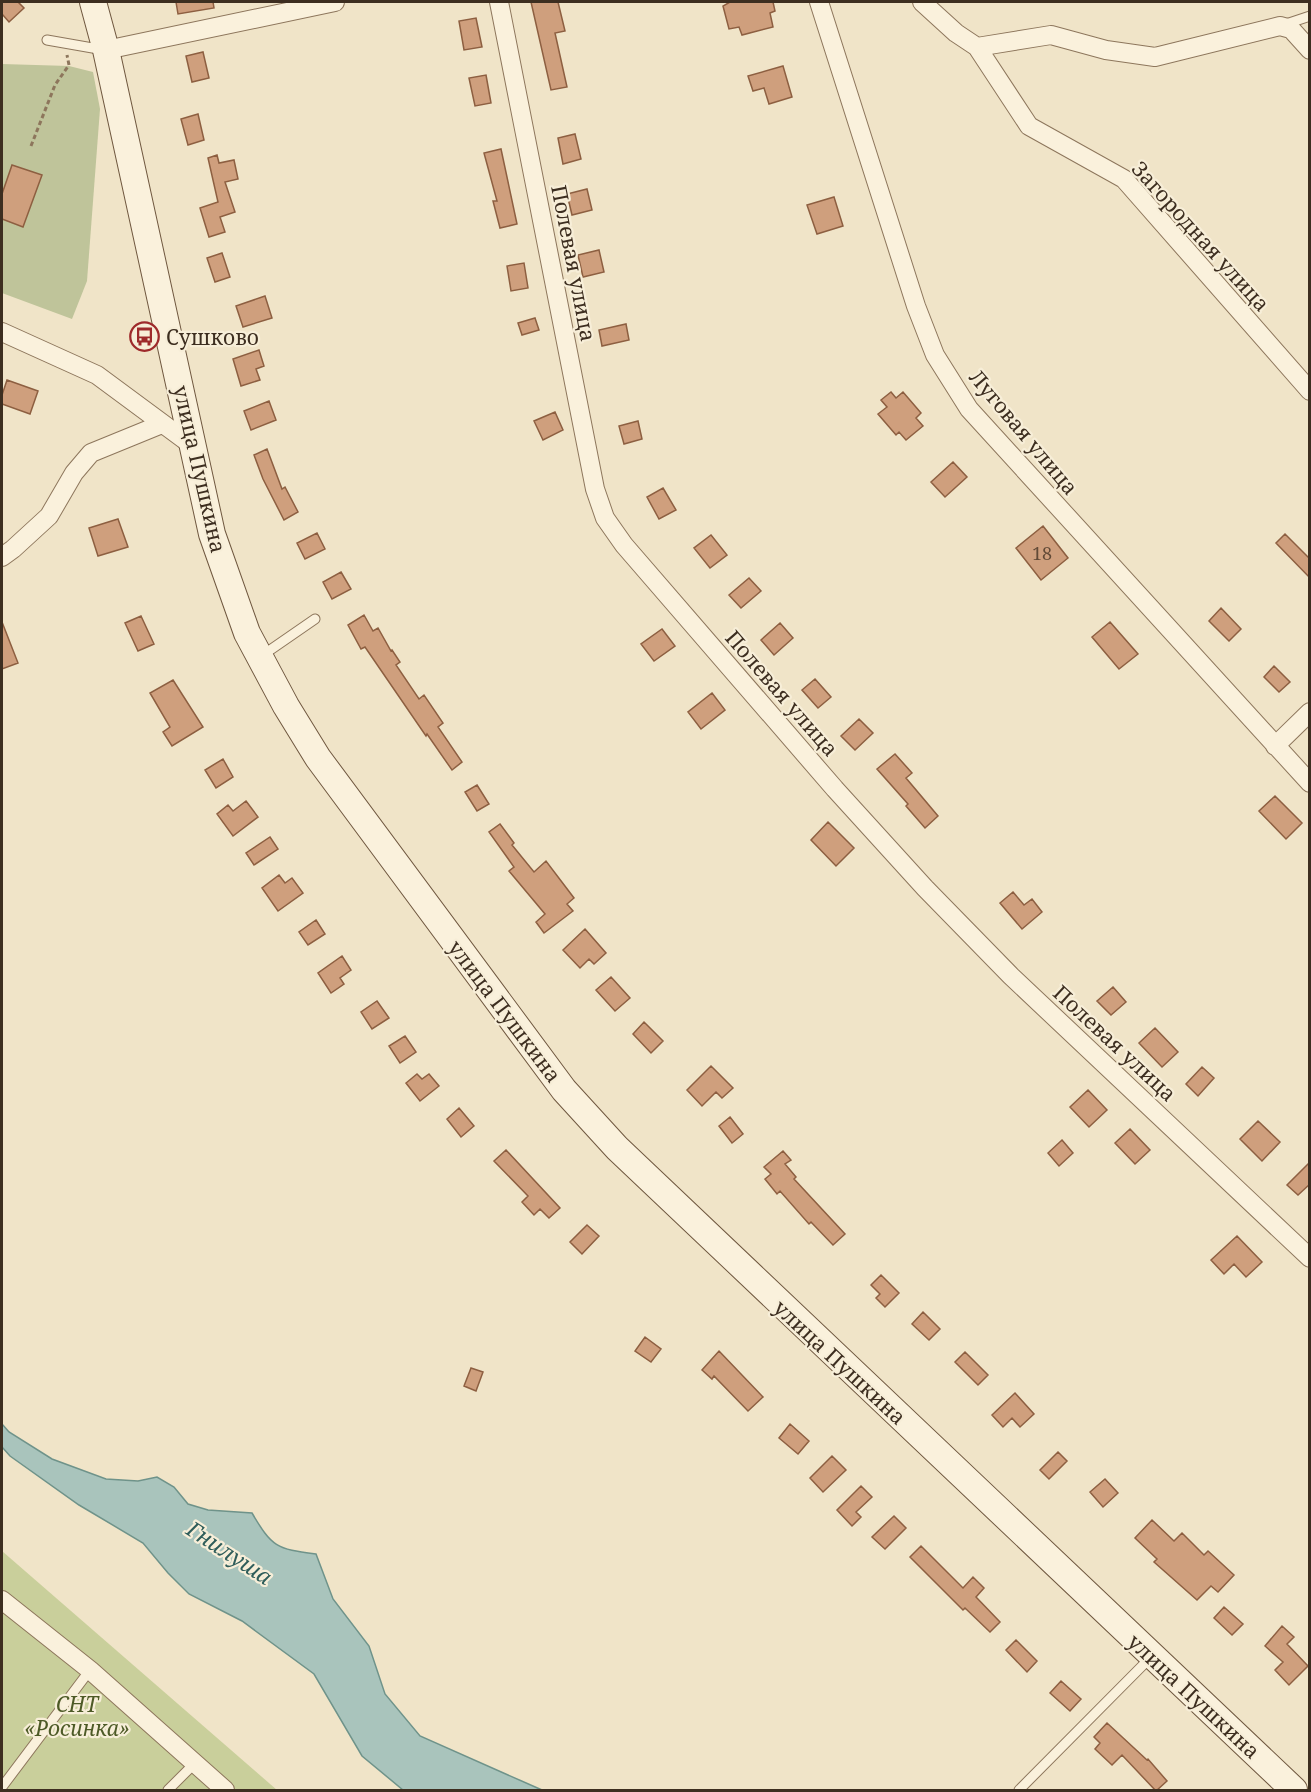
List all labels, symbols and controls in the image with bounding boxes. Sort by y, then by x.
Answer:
street label: Загородная улица [1126,155,1276,317]
street label: Полевая улица [545,182,603,344]
bus stop icon: Сушково [129,321,161,353]
place label: Сушково [166,323,259,351]
street label: Луговая улица [963,364,1085,500]
street label: улица Пушкина [167,382,233,556]
house number: 18 [1032,541,1052,565]
street label: Полевая улица [719,624,845,762]
street label: улица Пушкина [442,934,568,1088]
street label: Полевая улица [1047,979,1183,1107]
street label: улица Пушкина [768,1293,912,1431]
water label: Гнилуша [181,1513,279,1591]
street label: улица Пушкина [1122,1627,1266,1765]
park label: СНТ «Росинка» [24,1690,130,1742]

